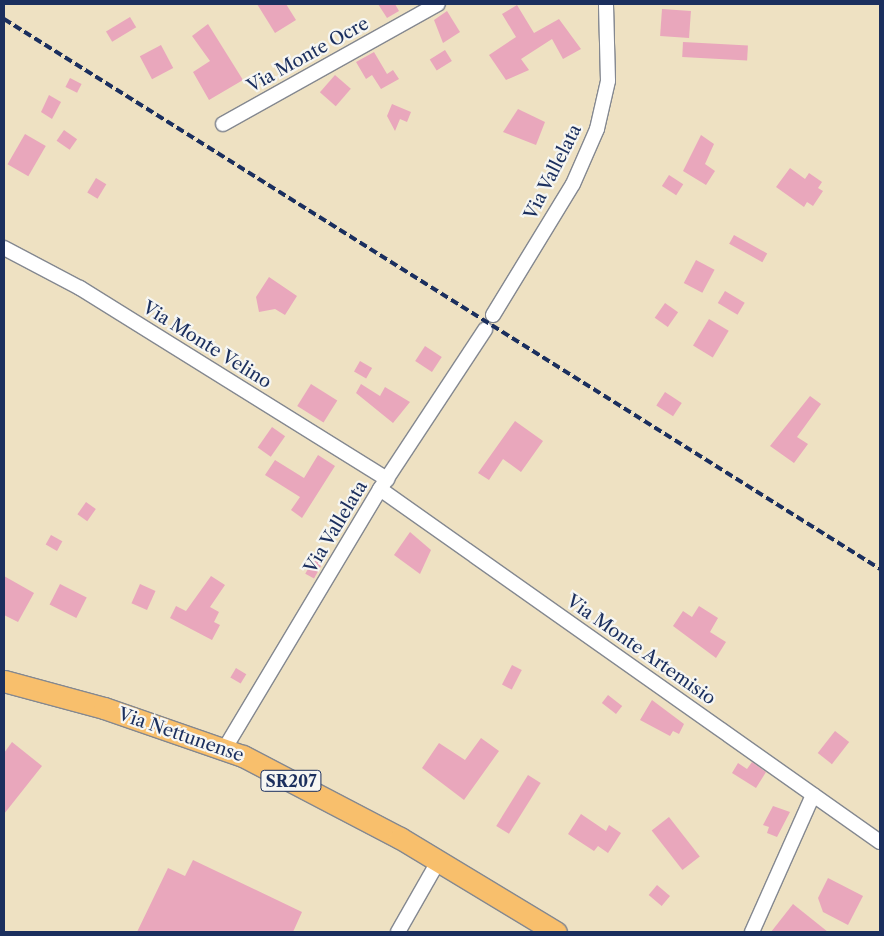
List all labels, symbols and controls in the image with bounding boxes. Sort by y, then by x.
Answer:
street label: Via Monte Ocre [243,13,373,97]
street label: Via Vallelata [520,120,586,224]
street label: Via Monte Velino [138,296,276,394]
street label: Via Vallelata [300,476,372,578]
street label: Via Monte Artemisio [562,590,720,710]
street label: Via Nettunense [115,703,247,767]
road number: SR207 [260,768,322,794]

